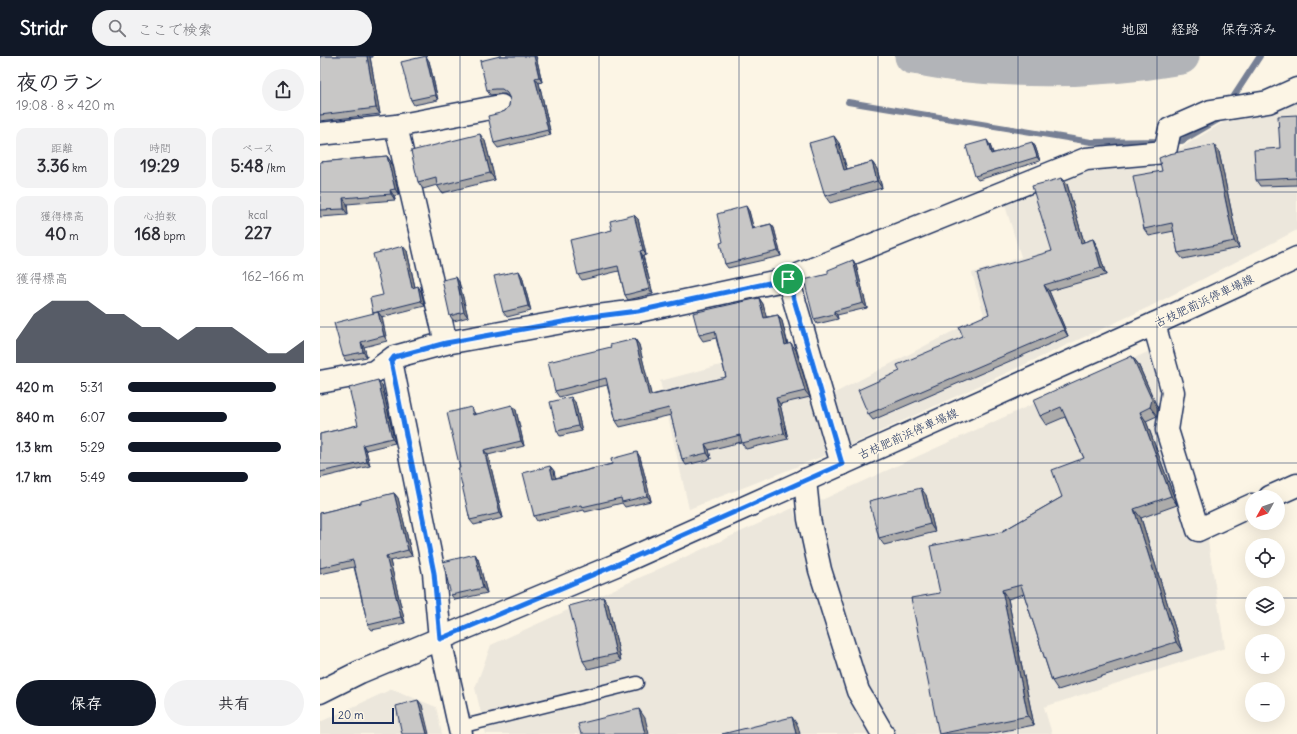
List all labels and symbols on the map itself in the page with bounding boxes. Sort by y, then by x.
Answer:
pin [771,262,805,296]
street label: 古枝肥前浜停車場線 [1152,271,1256,330]
street label: 古枝肥前浜停車場線 [855,405,960,462]
north arrow [1245,490,1285,530]
scale bar [332,706,394,725]

